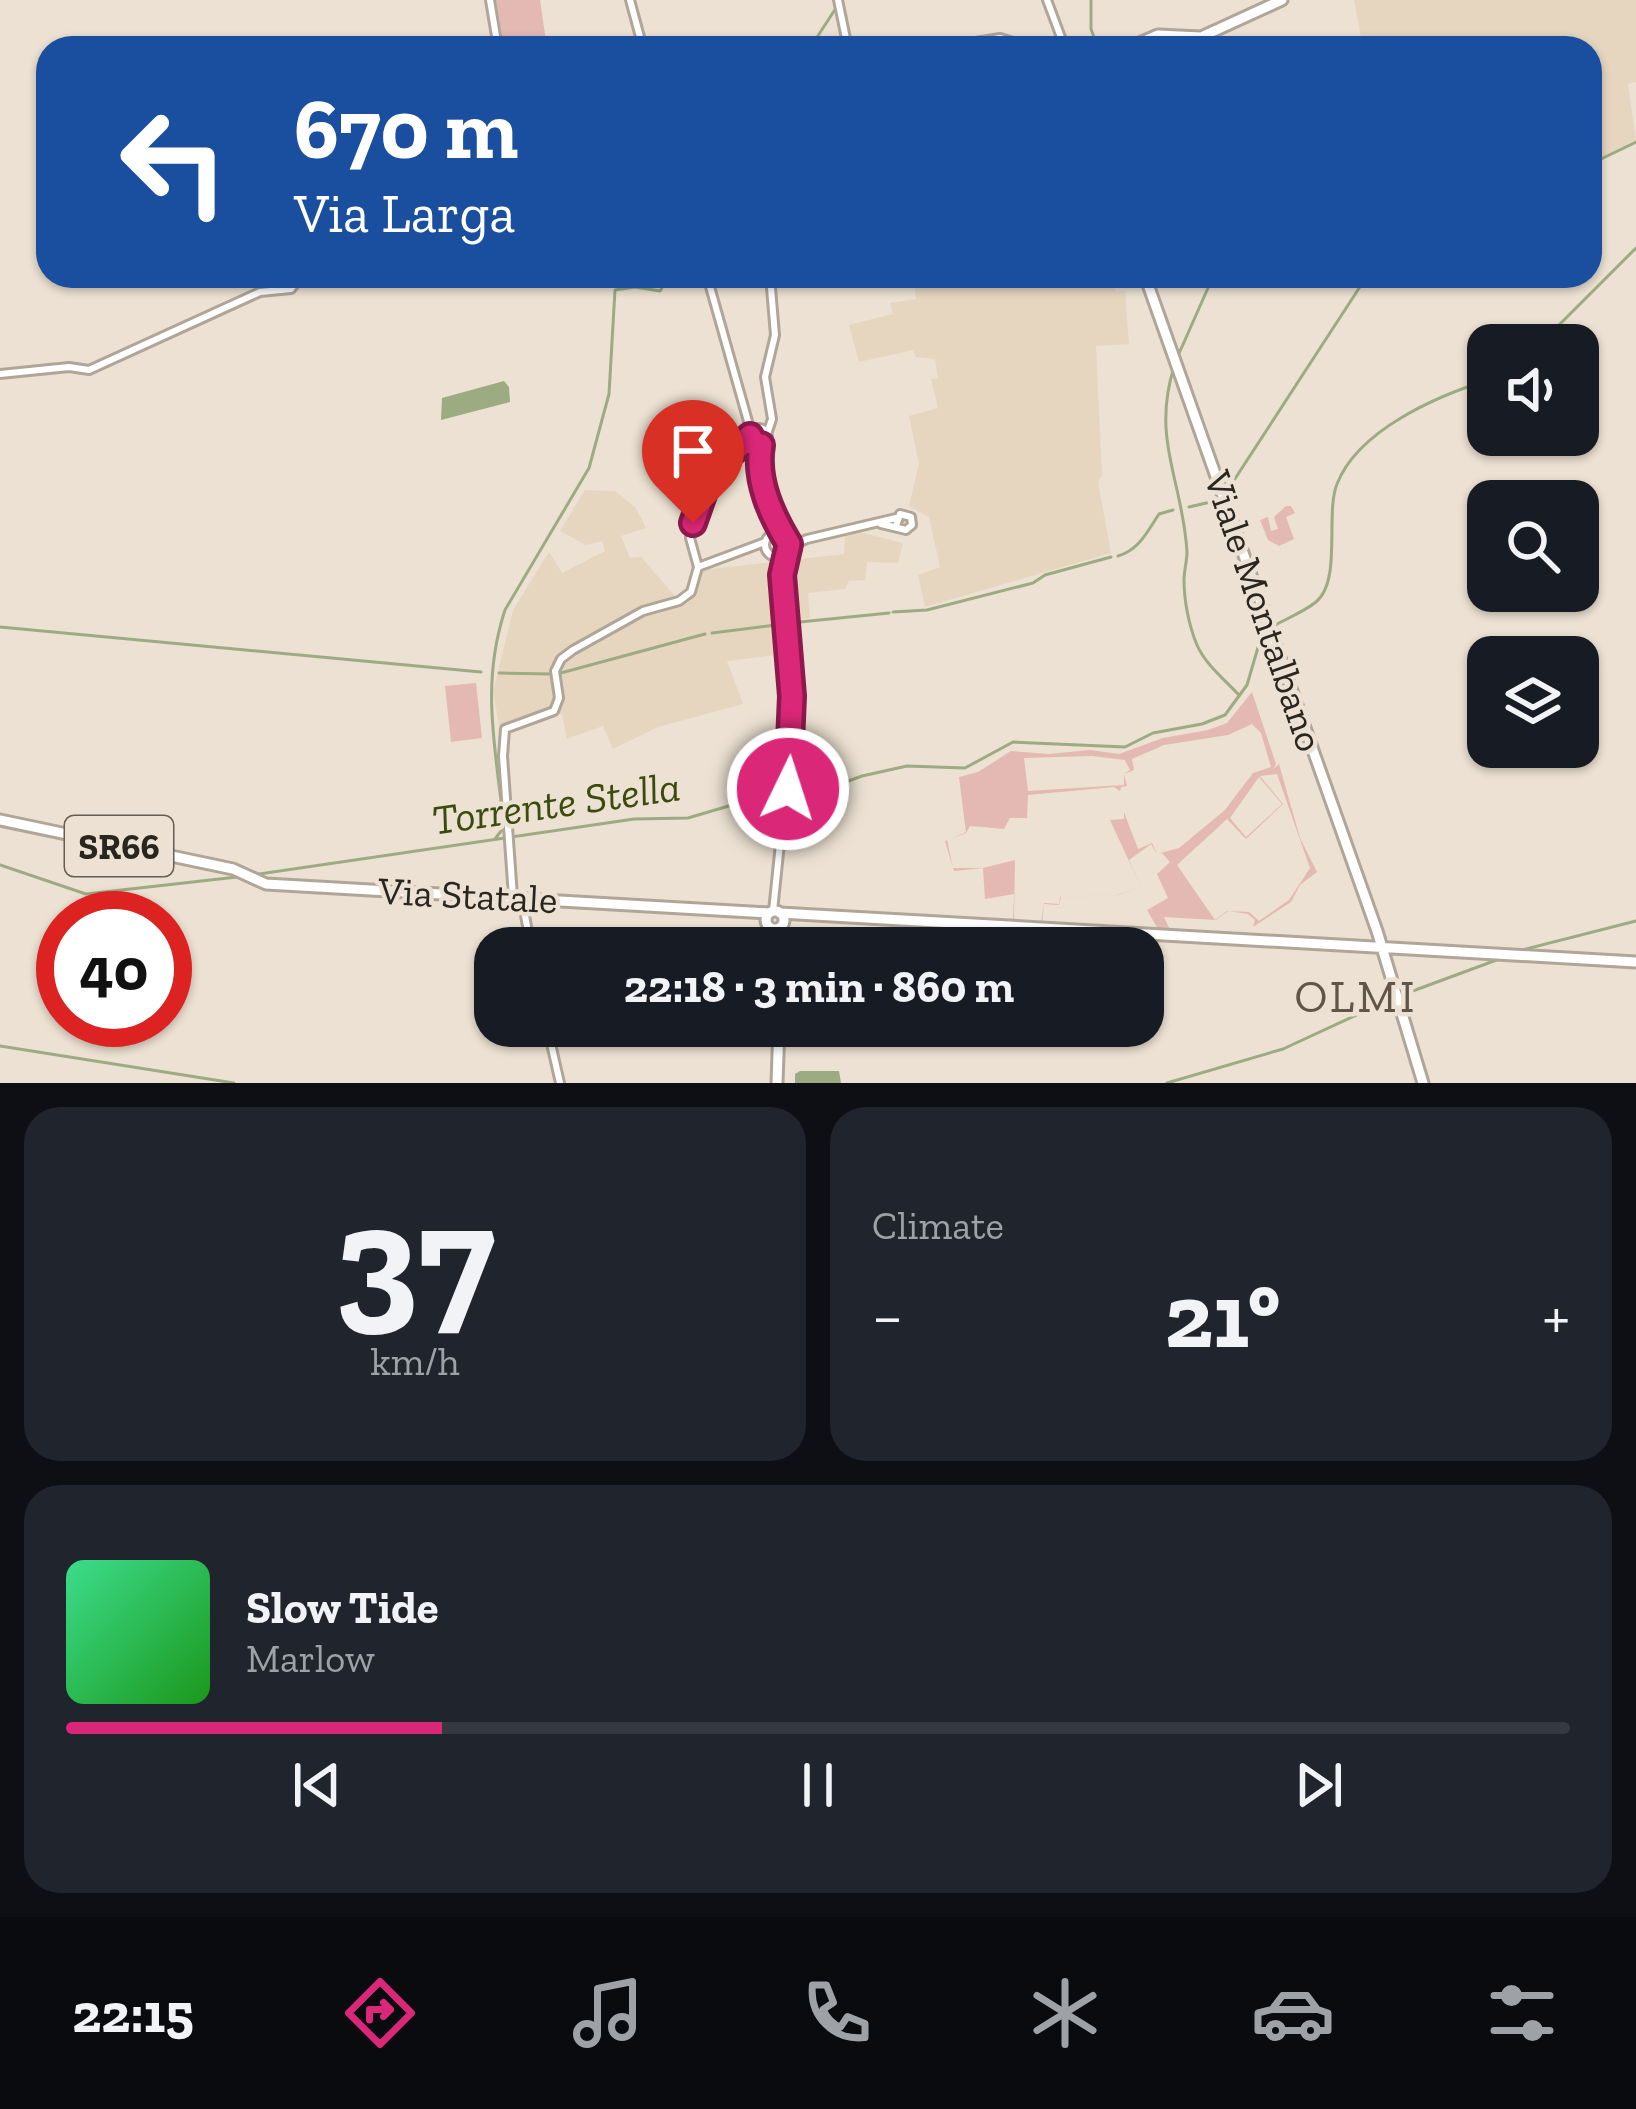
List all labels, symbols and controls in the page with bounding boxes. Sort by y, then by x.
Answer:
text: 670 m [294,79,518,180]
icon: left [96,84,252,240]
text: Via Larga [294,181,515,246]
map controls [1467,324,1599,768]
button: sound [1467,324,1599,456]
pin [642,400,744,523]
icon: arrive [660,418,726,484]
street label: Viale Montalbano [1194,464,1334,757]
button: search [1467,480,1599,612]
button: layers [1467,636,1599,768]
position arrow [725,726,851,852]
water label: Torrente Stella [429,760,683,846]
road number: SR66 [65,816,173,876]
street label: Via Statale [376,867,559,923]
speed limit sign: 40 [36,891,192,1047]
text: 22:18 · 3 min · 860 m [624,960,1014,1014]
district label: OLMI [1295,970,1417,1024]
text: 37 [335,1166,495,1353]
text: Climate [872,1202,1004,1249]
text: 21° [1165,1262,1280,1370]
text: − [872,1277,903,1356]
text: + [1542,1277,1570,1356]
text: km/h [371,1338,460,1385]
text: Slow Tide [246,1581,439,1635]
text: Marlow [246,1635,375,1682]
icon: previous [284,1752,350,1818]
icon: pause [785,1752,851,1818]
icon: next [1286,1752,1352,1818]
icon: directions [338,1971,422,2055]
icon: music [566,1971,650,2055]
icon: phone [795,1971,879,2055]
icon: climate [1023,1971,1107,2055]
icon: car [1251,1971,1335,2055]
icon: filters [1480,1971,1564,2055]
text: 22:15 [72,1981,194,2046]

